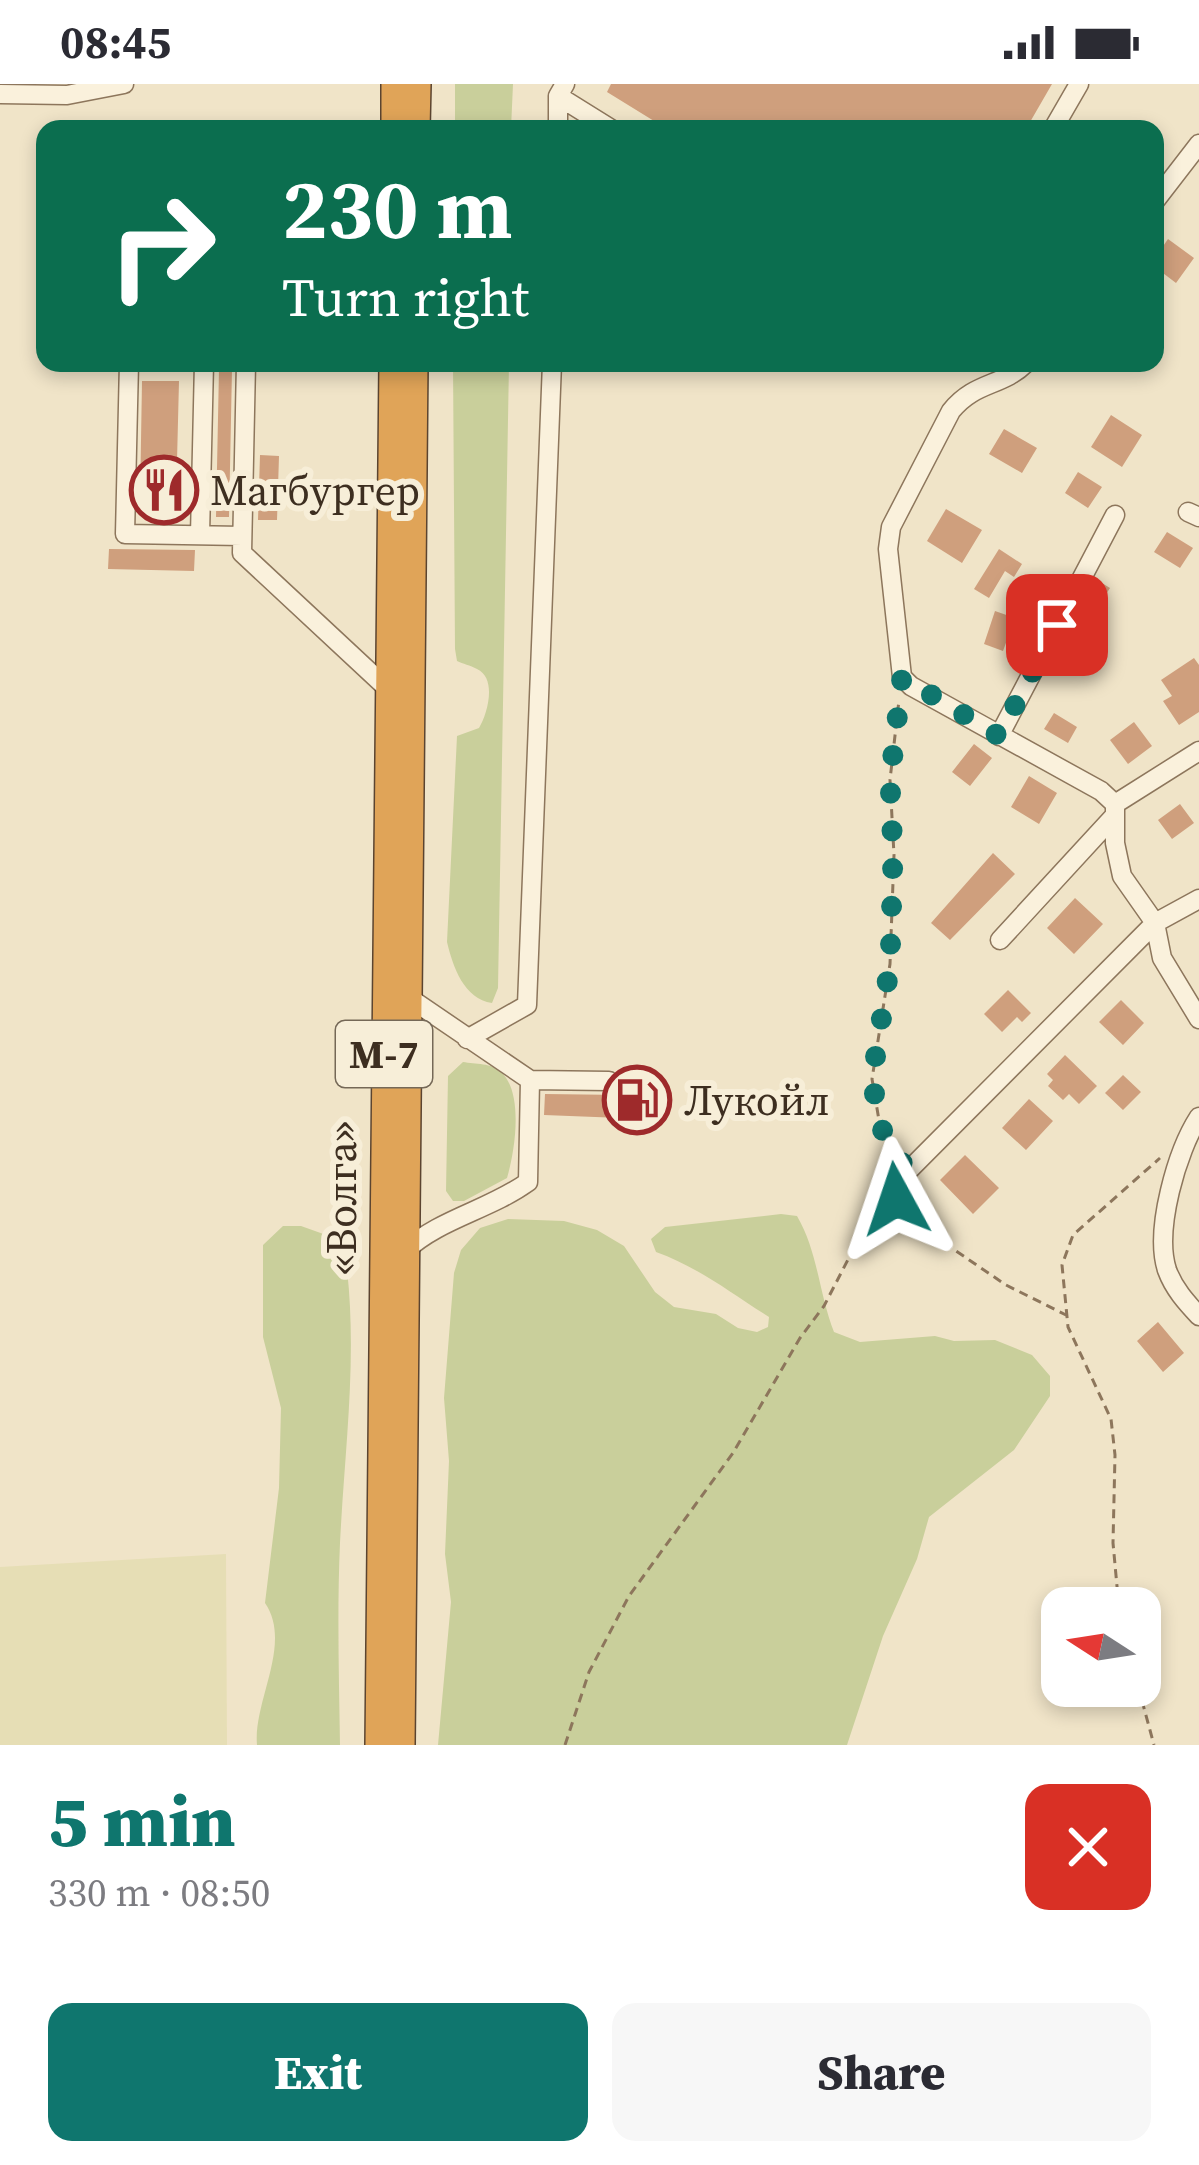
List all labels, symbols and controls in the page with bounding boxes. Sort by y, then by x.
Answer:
text: 08:45 [60,11,171,73]
text: 230 m [282,151,513,266]
icon: right [84,168,240,324]
text: Turn right [282,260,529,334]
restaurant icon: Магбургер [129,455,199,525]
place label: Магбургер [210,461,420,519]
pin [1006,574,1108,676]
icon: arrive [1024,592,1090,658]
road number: М-7 [336,1021,432,1087]
fuel station icon: Лукойл [602,1065,672,1135]
place label: Лукойл [684,1071,830,1129]
street label: «Волга» [312,1121,370,1275]
position arrow [833,1136,959,1262]
north arrow [1041,1587,1161,1707]
map controls [1041,1587,1161,1707]
text: 5 min [48,1771,236,1870]
button: close [1025,1784,1151,1910]
text: 330 m · 08:50 [48,1866,270,1919]
button: Exit [48,2003,588,2141]
button: Share [612,2003,1151,2141]

